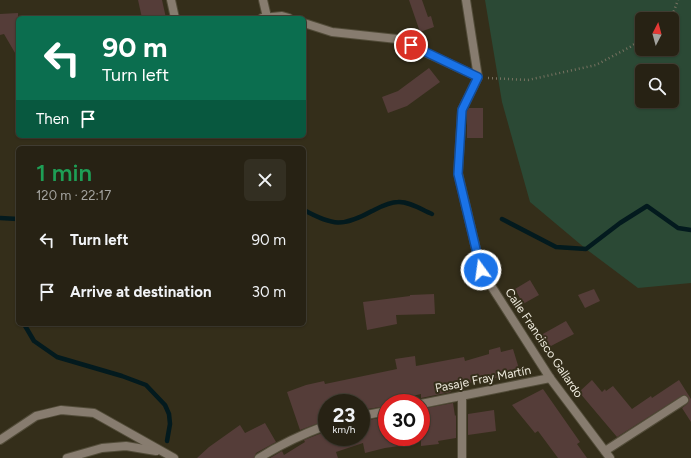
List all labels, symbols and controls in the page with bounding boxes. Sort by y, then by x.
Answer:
north arrow [635,12,679,56]
map controls [635,12,679,108]
pin [394,28,428,62]
text: 90 m [102,30,167,64]
icon: left [36,32,88,84]
icon: arrive [400,34,422,56]
text: Turn left [102,64,169,86]
button: search [635,64,679,108]
icon: arrive [77,108,99,130]
text: Then [36,110,69,128]
text: 1 min [36,158,92,187]
button: close [244,159,286,201]
text: 120 m · 22:17 [36,188,111,203]
icon: left [36,229,58,251]
text: Turn left [70,231,128,249]
text: 90 m [251,231,286,249]
position arrow [460,249,502,291]
icon: arrive [36,281,58,303]
text: Arrive at destination [70,283,211,301]
text: 30 m [252,283,286,301]
street label: Calle Francisco Gallardo [502,286,586,400]
street label: Pasaje Fray Martín [434,363,532,395]
speed limit sign: 30 [378,394,430,446]
text: 23 [333,403,355,427]
text: km/h [333,423,355,436]

